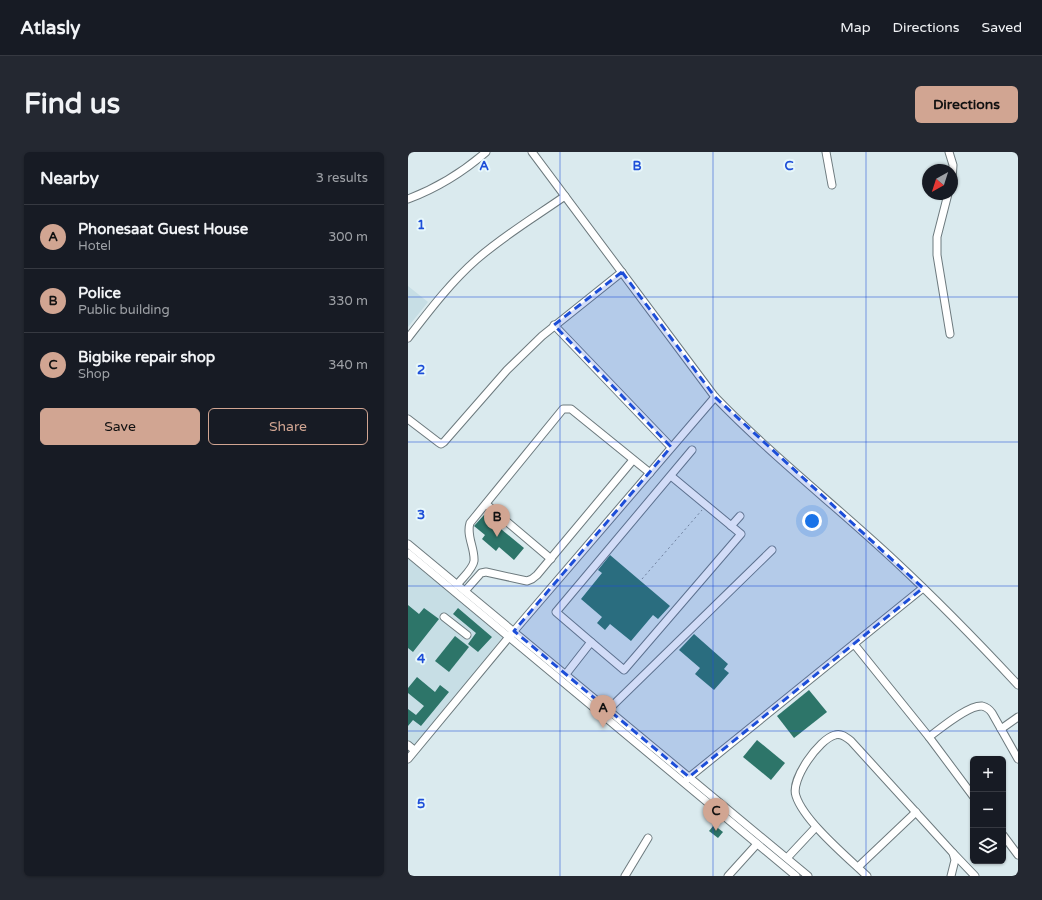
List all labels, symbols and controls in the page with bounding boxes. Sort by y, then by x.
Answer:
text: Atlasly [20,17,80,39]
text: Map [840,19,871,36]
text: Directions [893,19,960,36]
text: Saved [982,19,1022,36]
button: Directions [915,86,1018,123]
text: Find us [24,87,120,121]
text: A [479,158,489,174]
text: B [632,158,642,174]
text: C [784,158,794,174]
north arrow [922,164,958,200]
text: Nearby [40,168,99,189]
text: 3 results [316,170,368,186]
text: 1 [417,217,425,233]
text: Phonesaat Guest House [78,220,248,238]
text: A [48,229,58,245]
text: 300 m [328,229,368,245]
text: Hotel [78,238,111,254]
text: Police [78,284,121,302]
text: B [48,293,58,309]
text: 330 m [328,293,368,309]
text: Public building [78,302,170,318]
text: Bigbike repair shop [78,348,215,366]
text: C [48,357,58,373]
text: 340 m [328,357,368,373]
text: 2 [417,362,425,378]
text: Shop [78,366,110,382]
button: Save [40,408,200,445]
button: Share [208,408,368,445]
pin: B [484,504,510,537]
text: 3 [417,507,425,523]
your location [802,511,822,531]
text: 4 [417,651,426,667]
pin: A [590,695,616,728]
map controls [970,756,1006,864]
button: + [970,756,1006,792]
button: − [970,792,1006,828]
text: 5 [417,796,425,812]
pin: C [703,798,729,831]
button: layers [970,828,1006,864]

